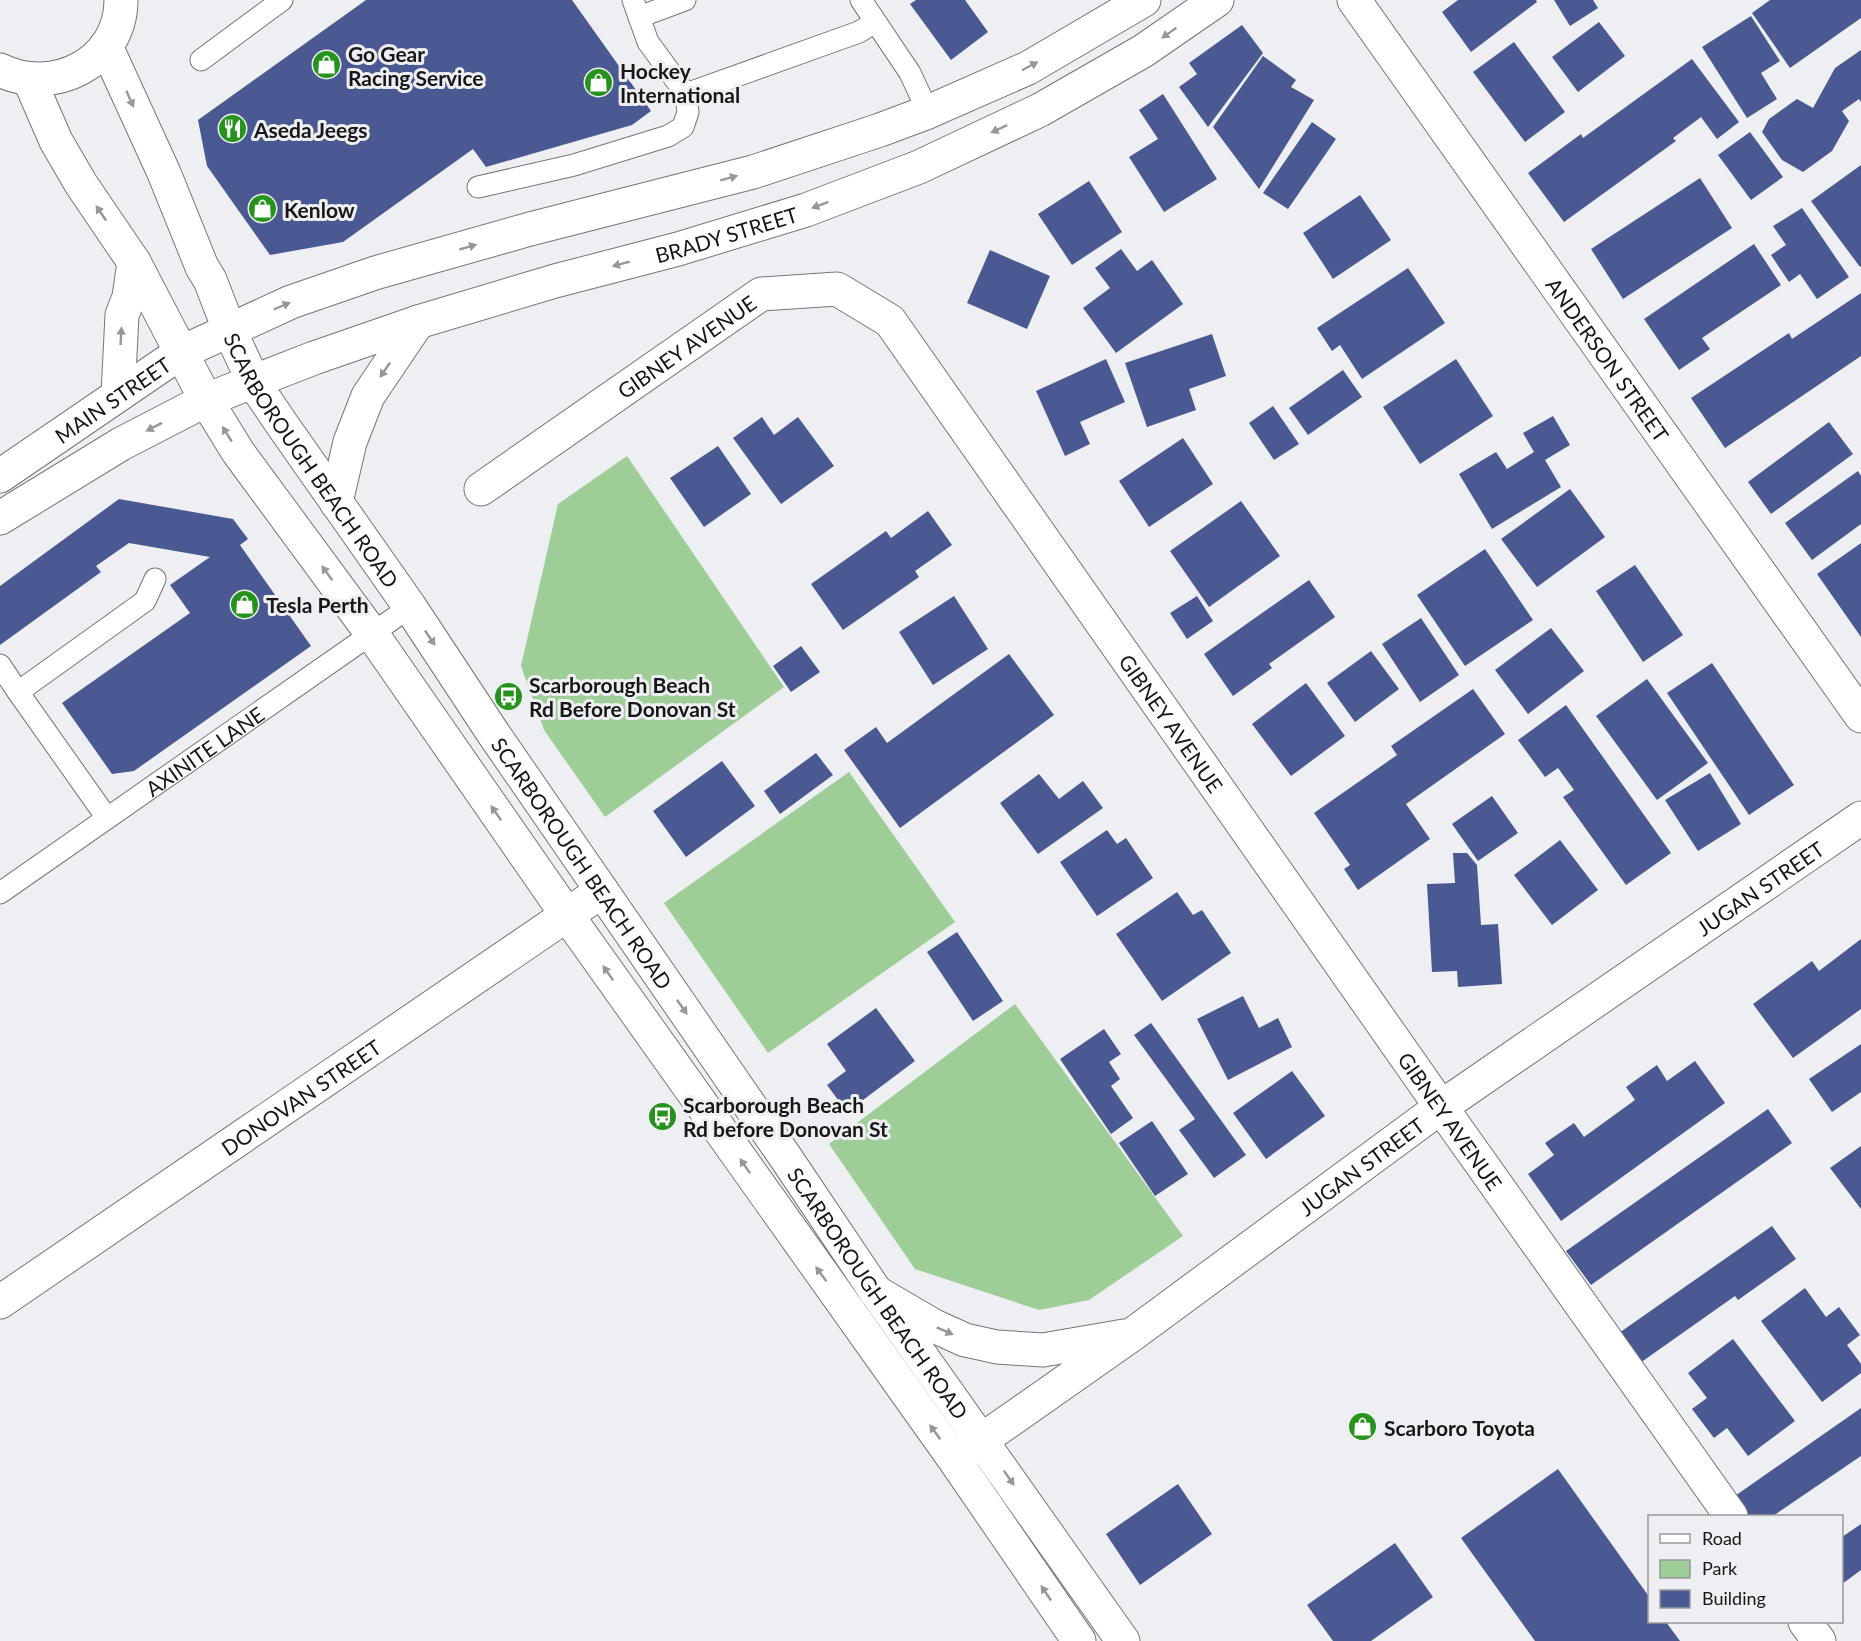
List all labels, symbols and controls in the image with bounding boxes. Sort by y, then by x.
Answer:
one-way arrow [1161,27,1177,39]
place label: Go Gear Racing Service [348,41,484,90]
shop icon: Go Gear Racing Service [311,49,343,81]
place label: Hockey International [620,58,740,107]
one-way arrow [1021,61,1038,71]
shop icon: Hockey International [583,66,615,98]
one-way arrow [125,91,135,109]
restaurant icon: Aseda Jeegs [217,113,249,145]
place label: Aseda Jeegs [253,117,368,142]
one-way arrow [991,125,1008,134]
one-way arrow [720,173,738,182]
shop icon: Kenlow [247,193,279,225]
place label: Kenlow [284,197,355,222]
street label: BRADY STREET [652,201,801,267]
one-way arrow [811,201,829,210]
one-way arrow [96,205,107,221]
one-way arrow [459,242,477,251]
one-way arrow [612,259,630,269]
street label: ANDERSON STREET [1542,272,1675,446]
street label: GIBNEY AVENUE [612,289,760,403]
one-way arrow [274,301,292,311]
one-way arrow [117,326,126,345]
street label: SCARBOROUGH BEACH ROAD [220,328,405,592]
street label: MAIN STREET [50,351,175,448]
one-way arrow [379,362,391,378]
one-way arrow [145,422,162,432]
one-way arrow [222,426,233,442]
one-way arrow [321,565,333,580]
shop icon: Tesla Perth [229,588,261,620]
place label: Tesla Perth [266,592,369,617]
one-way arrow [425,630,436,646]
street label: GIBNEY AVENUE [1115,649,1229,797]
place label: Scarborough Beach Rd Before Donovan St [529,672,736,721]
bus stop icon: Scarborough Beach Rd Before Donovan St [492,680,524,712]
street label: AXINITE LANE [140,701,268,801]
street label: SCARBOROUGH BEACH ROAD [487,732,678,993]
one-way arrow [491,805,502,821]
street label: JUGAN STREET [1691,835,1829,940]
one-way arrow [602,965,614,981]
one-way arrow [676,999,688,1015]
street label: DONOVAN STREET [216,1033,386,1160]
street label: GIBNEY AVENUE [1394,1047,1508,1194]
place label: Scarborough Beach Rd before Donovan St [683,1092,888,1141]
bus stop icon: Scarborough Beach Rd before Donovan St [646,1100,678,1132]
street label: JUGAN STREET [1294,1111,1429,1220]
one-way arrow [739,1159,751,1174]
street label: SCARBOROUGH BEACH ROAD [783,1162,974,1423]
one-way arrow [816,1266,828,1282]
one-way arrow [937,1327,954,1336]
shop icon: Scarboro Toyota [1347,1411,1379,1443]
place label: Scarboro Toyota [1384,1415,1535,1440]
one-way arrow [929,1425,941,1441]
one-way arrow [1003,1470,1014,1486]
legend [1648,1515,1843,1623]
text: Road [1702,1527,1742,1549]
text: Park [1702,1557,1738,1579]
one-way arrow [1040,1585,1052,1601]
text: Building [1702,1587,1766,1609]

